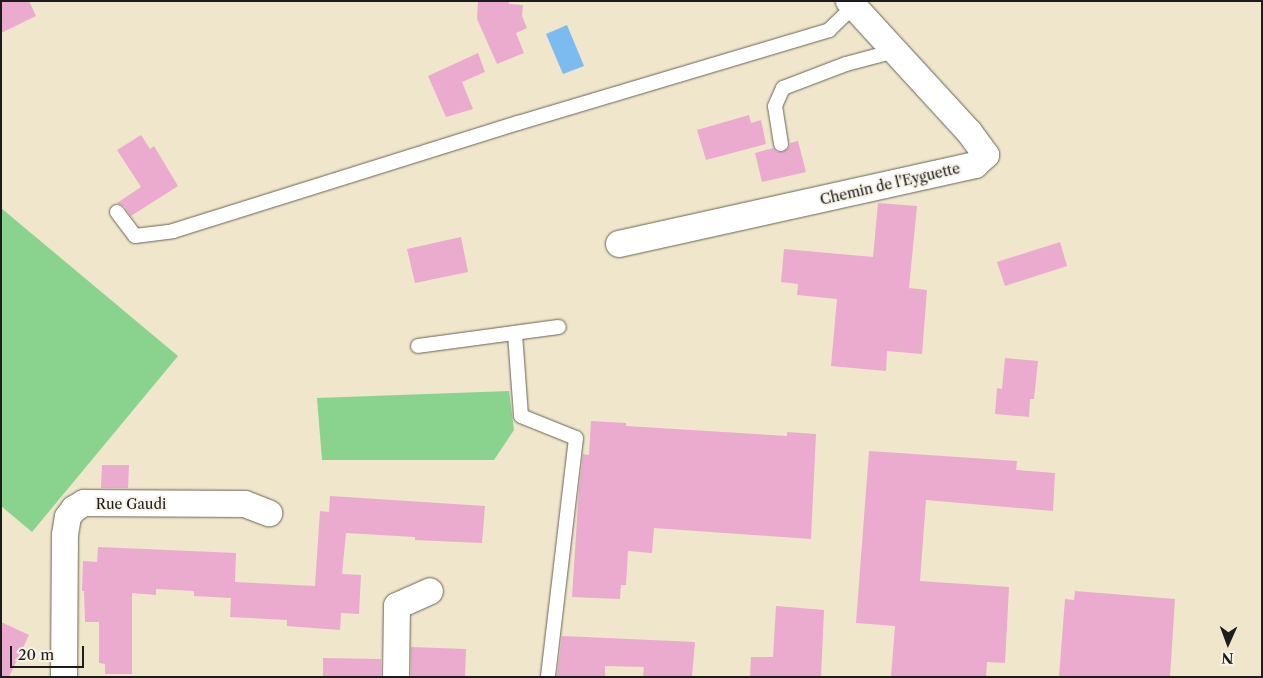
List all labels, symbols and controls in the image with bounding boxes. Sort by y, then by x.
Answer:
street label: Chemin de l'Eyguette [818,160,962,208]
street label: Rue Gaudi [96,496,166,512]
north arrow [1203,618,1253,668]
scale bar [12,636,86,668]
text: 20 m [18,645,54,664]
text: N [1221,649,1234,667]

